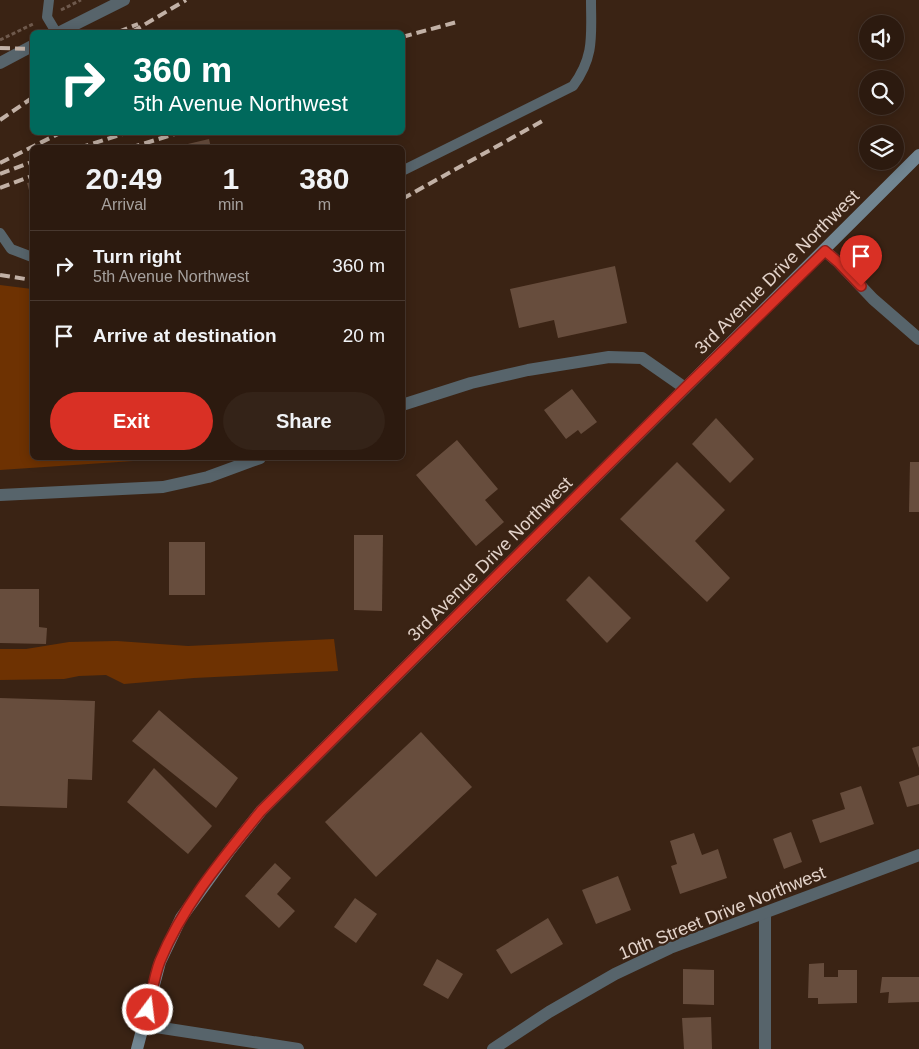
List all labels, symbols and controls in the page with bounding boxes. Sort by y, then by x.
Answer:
map controls [859,15,904,170]
button: sound [859,15,904,60]
icon: right [50,50,115,115]
text: 360 m [133,50,232,89]
button: search [859,70,904,115]
text: 5th Avenue Northwest [133,91,348,116]
button: layers [859,125,904,170]
text: 20:49 [86,162,162,195]
text: 1 [222,162,239,195]
text: 380 [299,162,349,195]
street label: 3rd Avenue Drive Northwest [691,186,863,358]
text: Arrival [101,196,147,213]
text: min [218,196,244,213]
text: m [318,196,331,213]
pin [840,235,882,286]
icon: arrive [847,242,875,270]
text: Turn right [93,246,181,267]
icon: right [50,252,78,280]
text: 360 m [332,255,385,276]
text: 5th Avenue Northwest [93,268,249,285]
icon: arrive [50,322,78,350]
text: Arrive at destination [93,325,277,346]
text: 20 m [343,325,385,346]
button: Exit [50,392,213,450]
button: Share [223,392,385,450]
street label: 3rd Avenue Drive Northwest [404,473,576,645]
street label: 10th Street Drive Northwest [616,862,828,964]
position arrow [121,983,173,1035]

